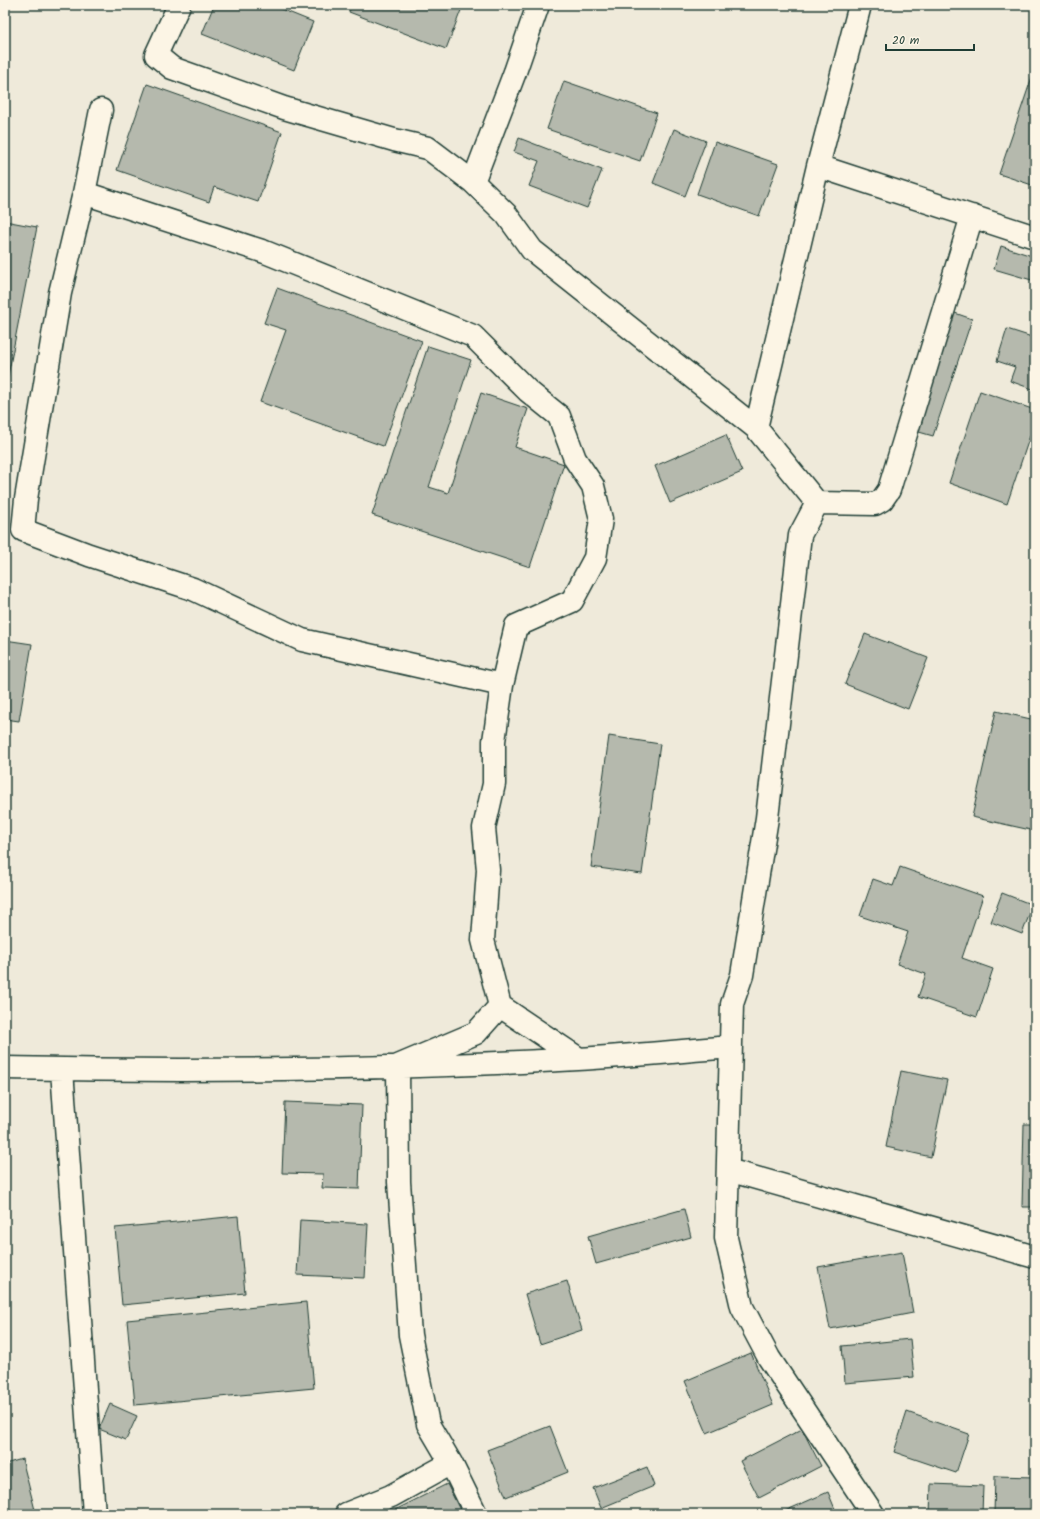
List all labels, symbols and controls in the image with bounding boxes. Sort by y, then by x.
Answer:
scale bar [886,26,974,52]
text: 20 m [892,31,920,50]

